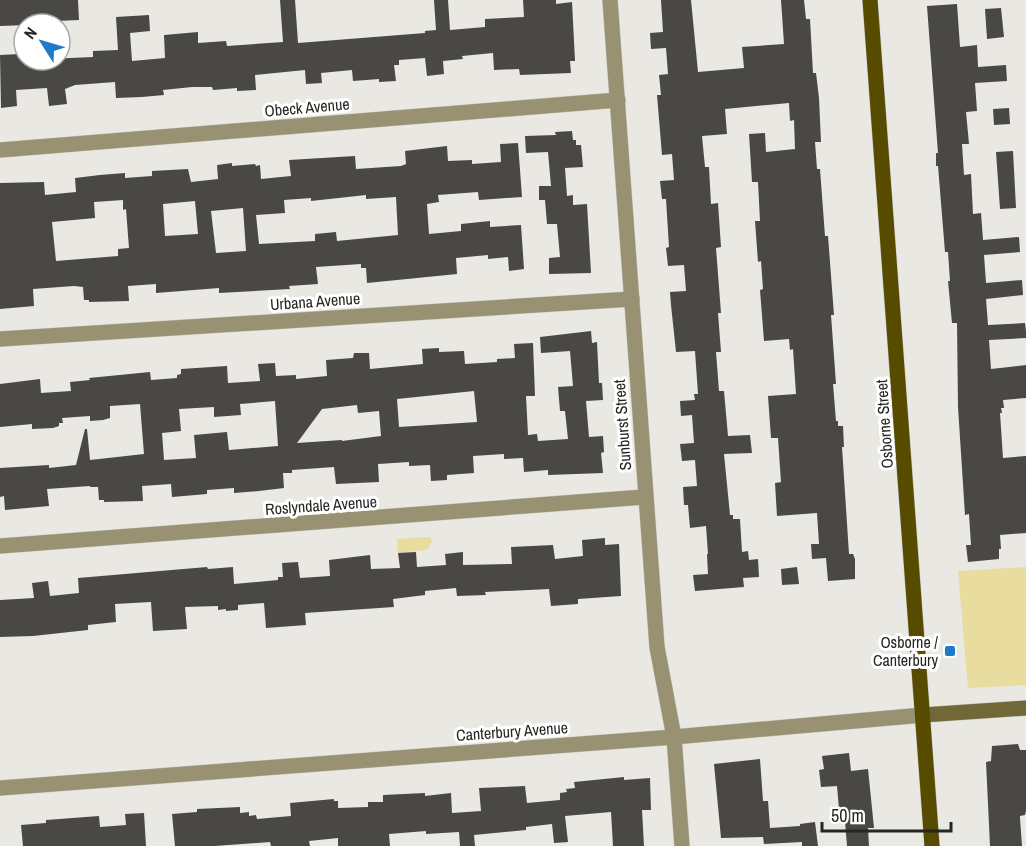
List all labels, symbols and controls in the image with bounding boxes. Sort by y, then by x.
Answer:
north arrow [12,12,72,72]
text: N [18,23,42,43]
street label: Obeck Avenue [264,92,350,122]
street label: Urbana Avenue [269,287,361,315]
street label: Sunburst Street [608,378,636,471]
street label: Osborne Street [870,379,898,469]
street label: Roslyndale Avenue [264,490,378,520]
place label: Osborne / Canterbury [873,631,938,671]
marker: Osborne / Canterbury [943,644,957,658]
street label: Canterbury Avenue [455,716,569,746]
scale bar [822,795,951,833]
text: 50 m [831,803,864,828]

